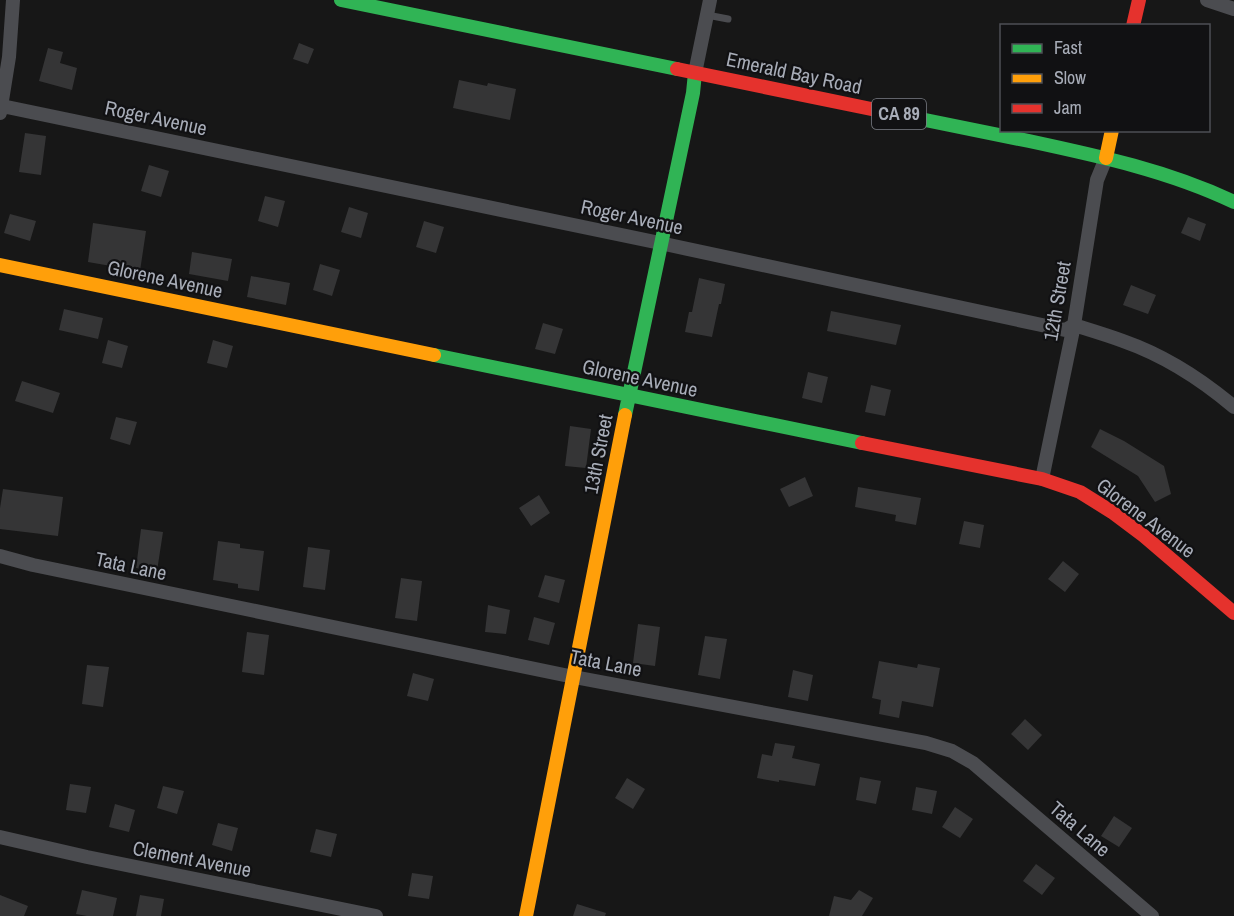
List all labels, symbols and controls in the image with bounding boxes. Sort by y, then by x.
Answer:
legend [1000,24,1210,132]
text: Fast [1054,35,1082,60]
street label: Emerald Bay Road [724,45,864,100]
text: Slow [1054,65,1086,90]
street label: Roger Avenue [103,94,210,141]
text: Jam [1054,95,1082,120]
road number: CA 89 [872,99,926,129]
street label: Roger Avenue [579,193,686,240]
street label: Glorene Avenue [105,253,225,304]
street label: 12th Street [1036,259,1077,343]
street label: Glorene Avenue [580,352,700,403]
street label: 13th Street [577,412,618,496]
street label: Glorene Avenue [1091,472,1201,564]
street label: Tata Lane [93,545,169,586]
street label: Tata Lane [568,642,644,683]
street label: Tata Lane [1044,795,1116,863]
street label: Clement Avenue [131,834,254,883]

